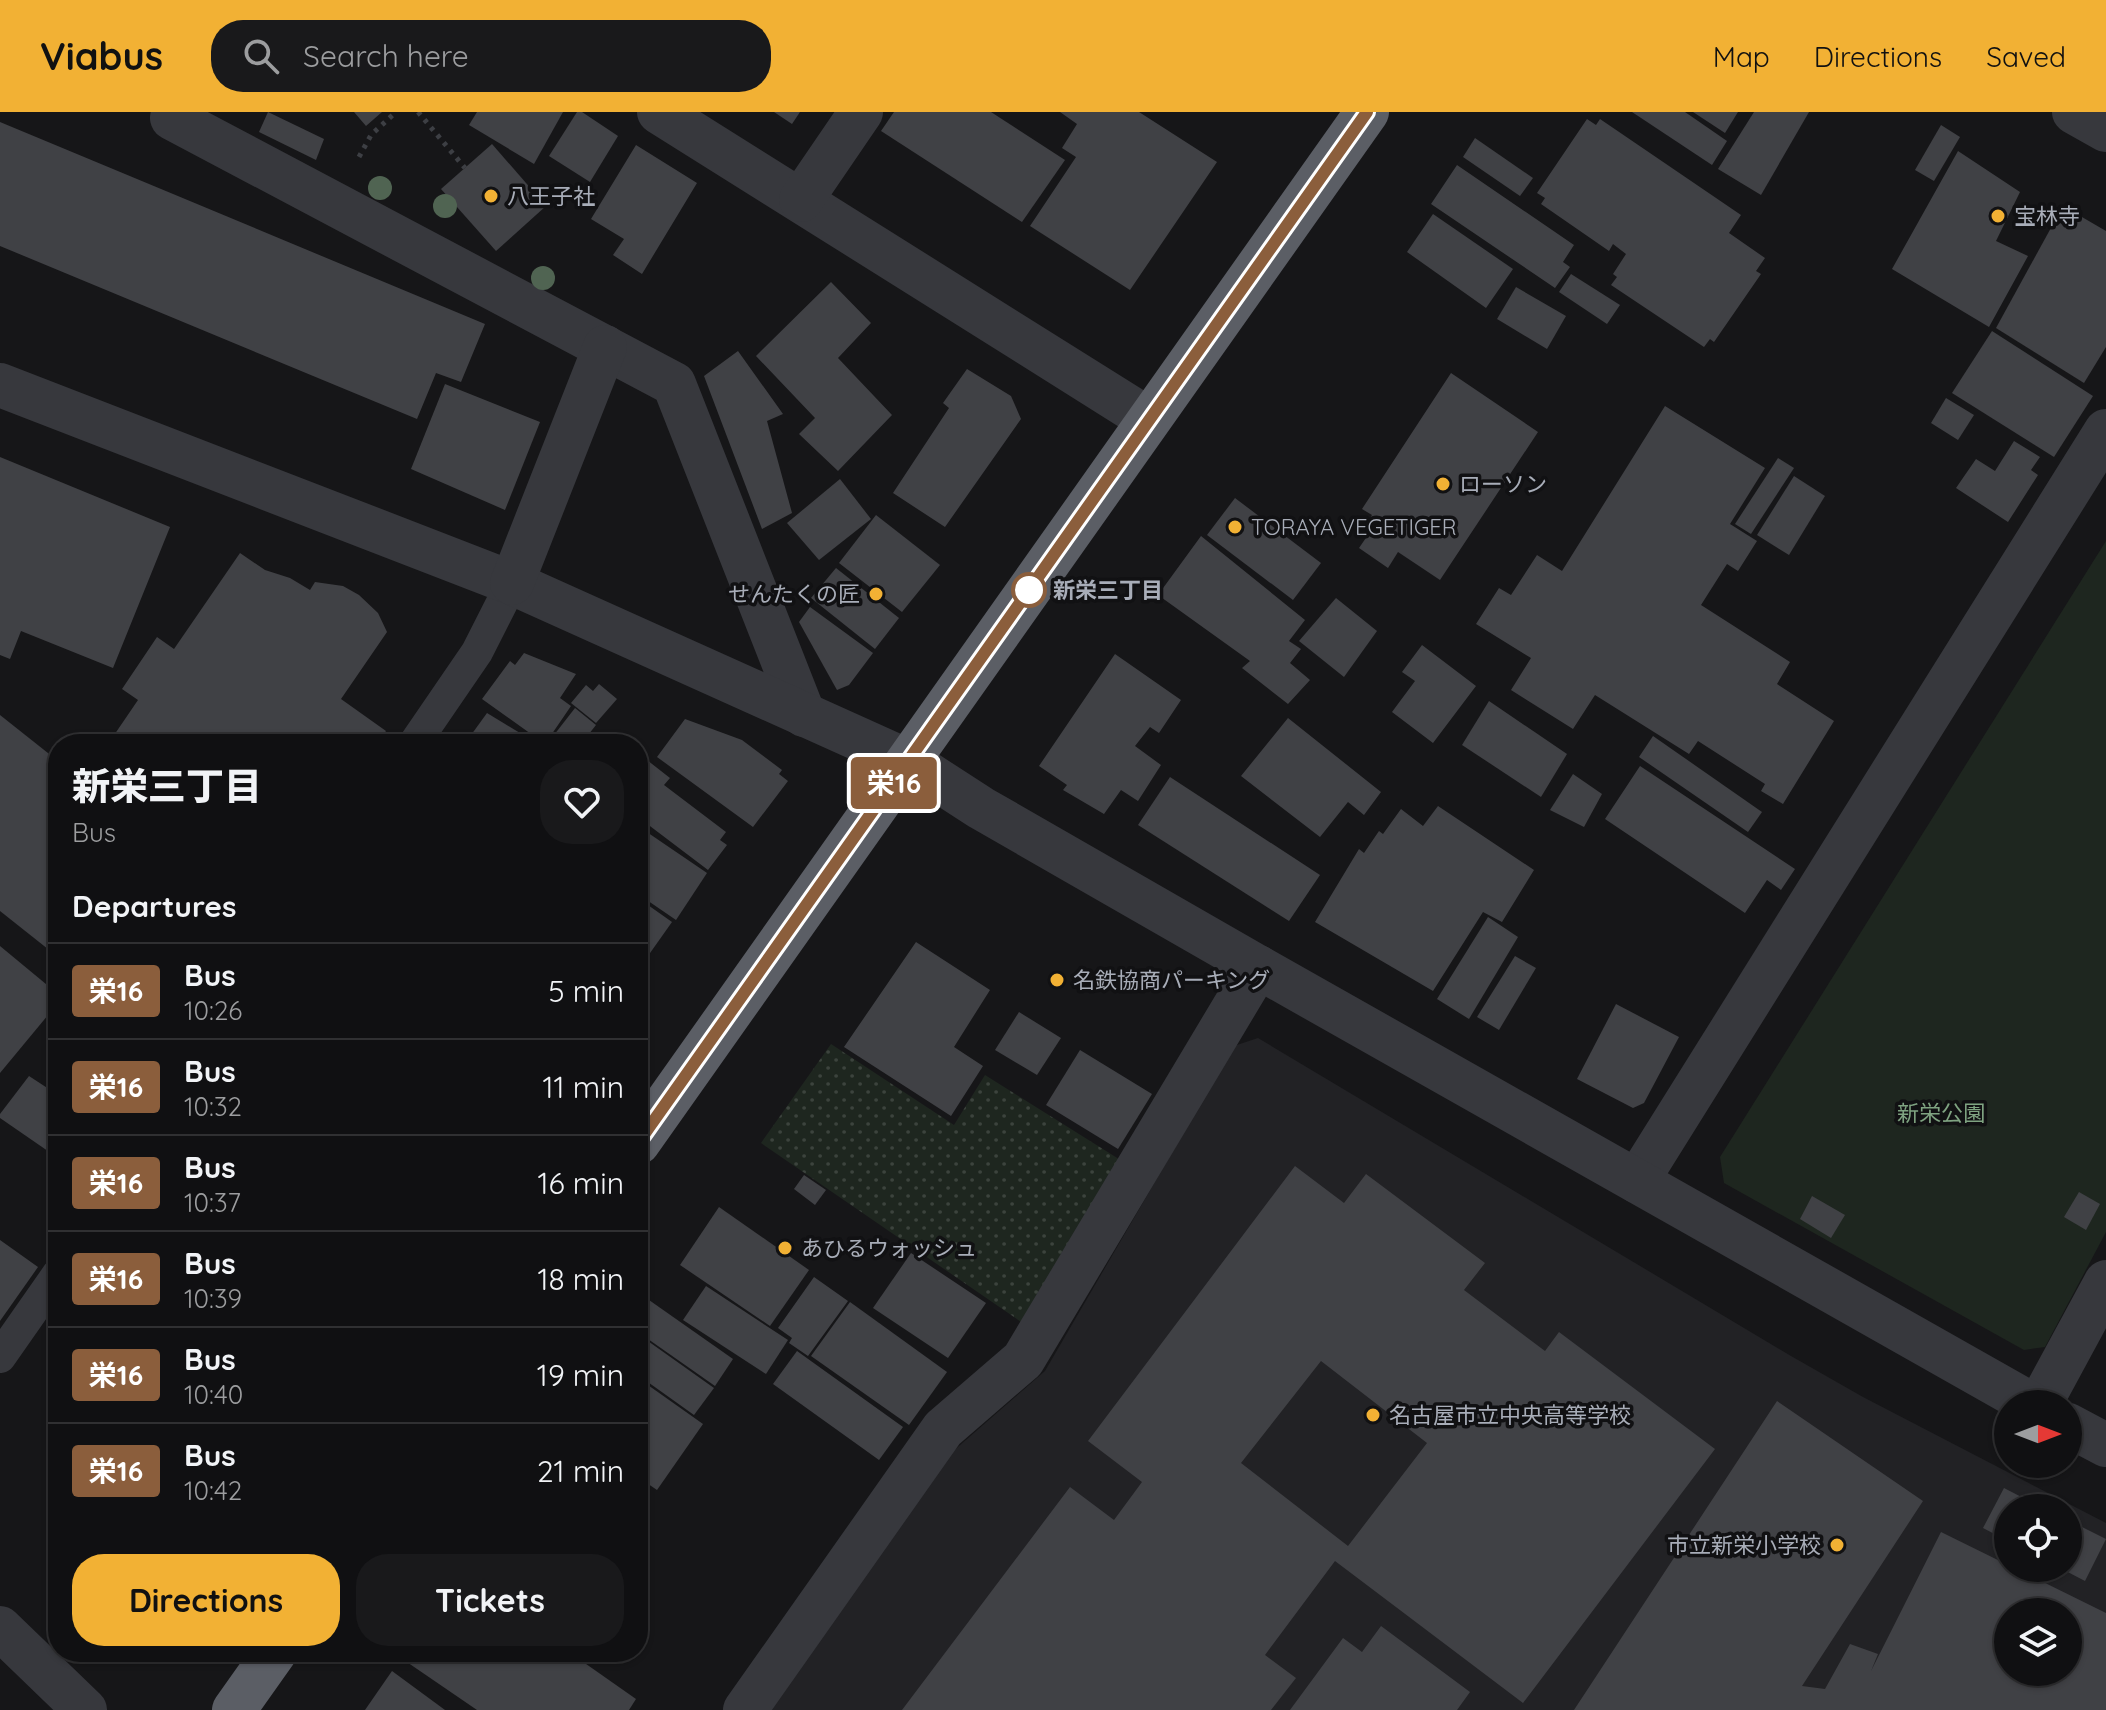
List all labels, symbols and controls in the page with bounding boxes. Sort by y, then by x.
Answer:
search box [211,20,771,92]
text: Viabus [40,32,163,80]
icon: search [239,34,283,78]
text: Search here [303,37,469,75]
text: Map [1713,39,1770,74]
text: Directions [1814,39,1942,74]
text: Saved [1986,39,2066,74]
place label: 八王子社 [507,182,595,210]
marker: 八王子社 [482,187,500,205]
place label: 宝林寺 [2014,202,2080,230]
marker: 宝林寺 [1989,207,2007,225]
place label: ローソン [1459,470,1547,498]
marker: ローソン [1434,475,1452,493]
place label: TORAYA VEGETIGER [1251,513,1457,541]
marker: TORAYA VEGETIGER [1226,518,1244,536]
marker: 新栄三丁目 [1012,573,1046,607]
place label: 新栄三丁目 [1053,576,1163,604]
place label: せんたくの匠 [728,580,860,608]
marker: せんたくの匠 [867,585,885,603]
line badge: 栄16 [848,757,940,809]
button: heart [540,760,624,844]
text: 新栄三丁目 [72,762,262,810]
text: 栄16 [867,765,921,800]
text: Bus [72,816,116,849]
text: Departures [72,887,237,925]
text: Bus [184,956,236,994]
place label: 名鉄協商パーキング [1073,966,1270,994]
marker: 名鉄協商パーキング [1048,971,1066,989]
text: 5 min [548,972,624,1010]
text: 栄16 [89,973,143,1008]
text: 10:26 [184,994,242,1027]
text: Bus [184,1052,236,1090]
text: 11 min [542,1068,624,1106]
text: 栄16 [89,1069,143,1104]
text: 10:32 [184,1090,242,1123]
park label: 新栄公園 [1897,1099,1985,1127]
text: Bus [184,1148,236,1186]
text: 16 min [537,1164,624,1202]
text: 栄16 [89,1165,143,1200]
text: 10:37 [184,1186,241,1219]
place label: あひるウォッシュ [801,1234,977,1262]
marker: あひるウォッシュ [776,1239,794,1257]
text: Bus [184,1244,236,1282]
text: 18 min [537,1260,624,1298]
text: 栄16 [89,1261,143,1296]
text: 10:39 [184,1282,242,1315]
text: Bus [184,1340,236,1378]
text: 19 min [537,1356,624,1394]
text: 栄16 [89,1357,143,1392]
text: 10:40 [184,1378,243,1411]
north arrow [1994,1390,2082,1478]
map controls [1994,1390,2082,1686]
place label: 名古屋市立中央高等学校 [1389,1401,1631,1429]
marker: 名古屋市立中央高等学校 [1364,1406,1382,1424]
text: Bus [184,1436,236,1474]
text: 21 min [537,1452,624,1490]
text: 栄16 [89,1453,143,1488]
text: 10:42 [184,1474,242,1507]
button: locate [1994,1494,2082,1582]
place label: 市立新栄小学校 [1667,1531,1821,1559]
marker: 市立新栄小学校 [1828,1536,1846,1554]
button: Directions [72,1554,340,1646]
button: Tickets [356,1554,624,1646]
button: layers [1994,1598,2082,1686]

